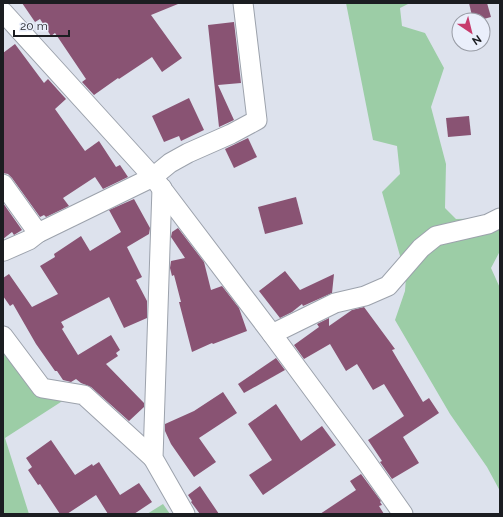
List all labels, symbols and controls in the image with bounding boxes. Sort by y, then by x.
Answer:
scale bar [14,12,69,38]
north arrow [451,12,491,52]
text: 20 m [20,19,48,33]
text: N [469,32,484,48]

